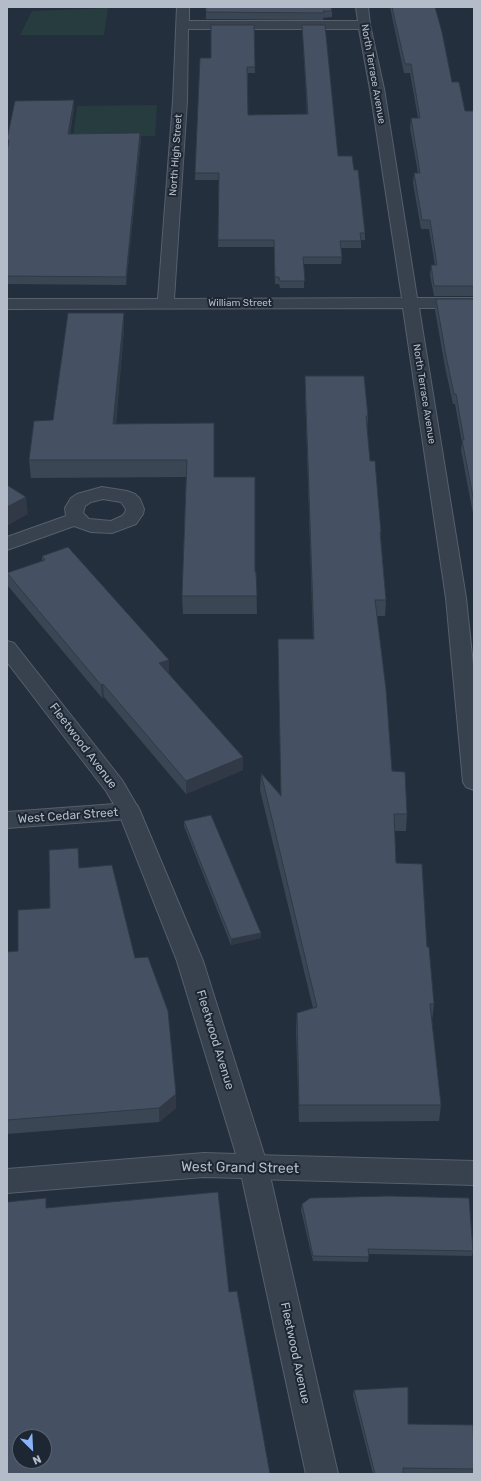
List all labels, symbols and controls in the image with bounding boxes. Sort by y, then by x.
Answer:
street label: North Terrace Avenue [358,23,388,125]
street label: North High Street [167,114,185,196]
street label: William Street [208,297,272,309]
street label: North Terrace Avenue [410,343,438,445]
street label: Fleetwood Avenue [46,700,120,792]
street label: West Cedar Street [17,805,119,827]
street label: Fleetwood Avenue [193,988,237,1092]
street label: West Grand Street [181,1159,299,1177]
street label: Fleetwood Avenue [277,1301,313,1405]
north arrow [12,1429,52,1469]
text: N [30,1452,43,1467]

